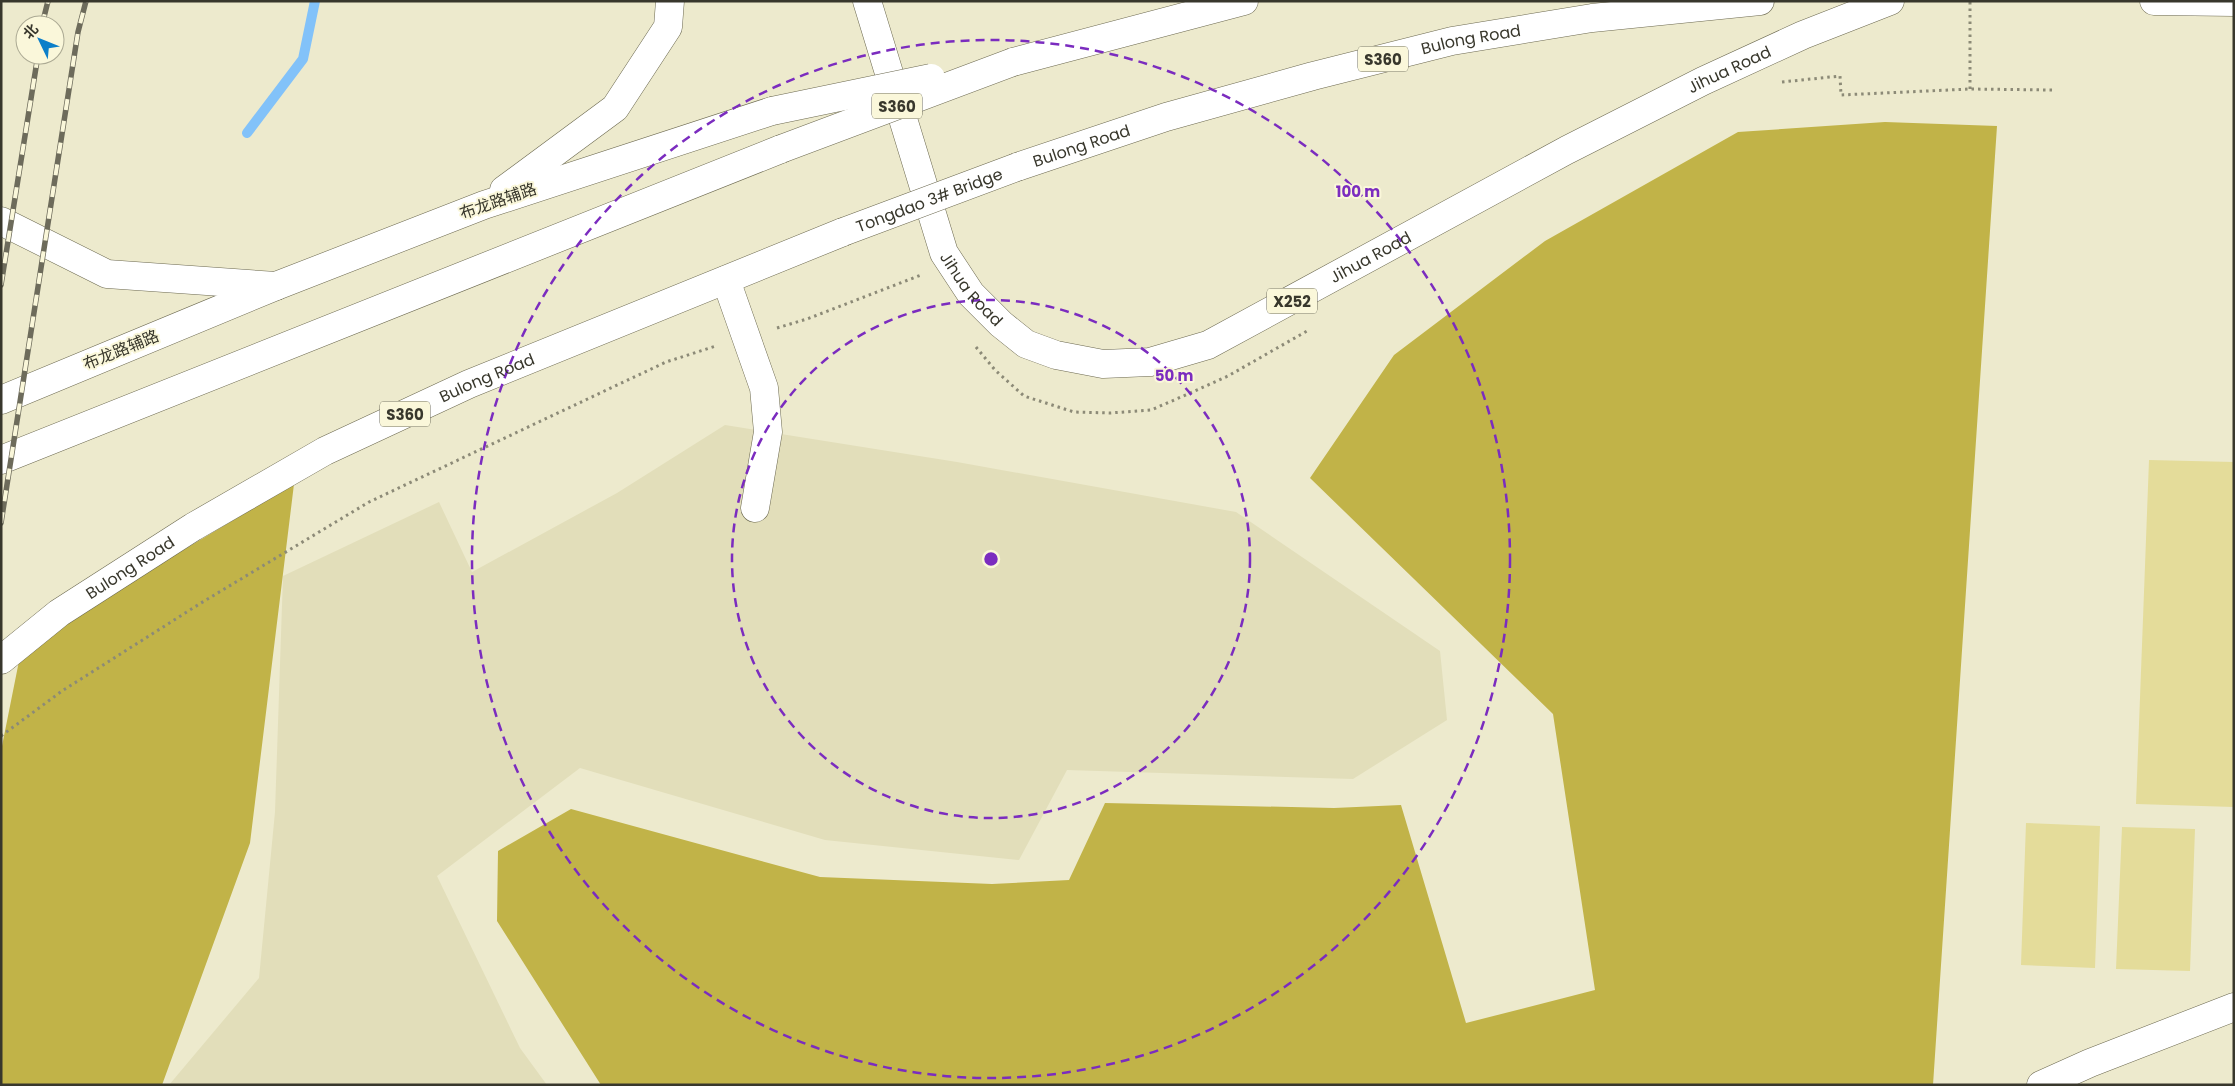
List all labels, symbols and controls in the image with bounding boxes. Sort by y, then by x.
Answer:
north arrow [15,15,65,65]
street label: Bulong Road [1418,18,1522,60]
text: 北 [18,19,43,43]
street label: Jihua Road [1683,40,1775,99]
road number: S360 [1358,46,1408,72]
road number: S360 [872,94,922,118]
street label: Bulong Road [1030,118,1133,172]
street label: Tongdao 3# Bridge [853,162,1006,238]
street label: 布龙路辅路 [456,177,540,225]
text: 100 m [1336,181,1380,202]
street label: Jihua Road [1325,225,1415,288]
street label: Jihua Road [935,247,1008,331]
road number: X252 [1267,288,1317,314]
street label: 布龙路辅路 [80,324,162,376]
street label: Bulong Road [435,347,538,408]
text: 50 m [1155,365,1193,386]
road number: S360 [380,402,430,426]
street label: Bulong Road [81,530,179,604]
centre of rings [982,550,1000,568]

